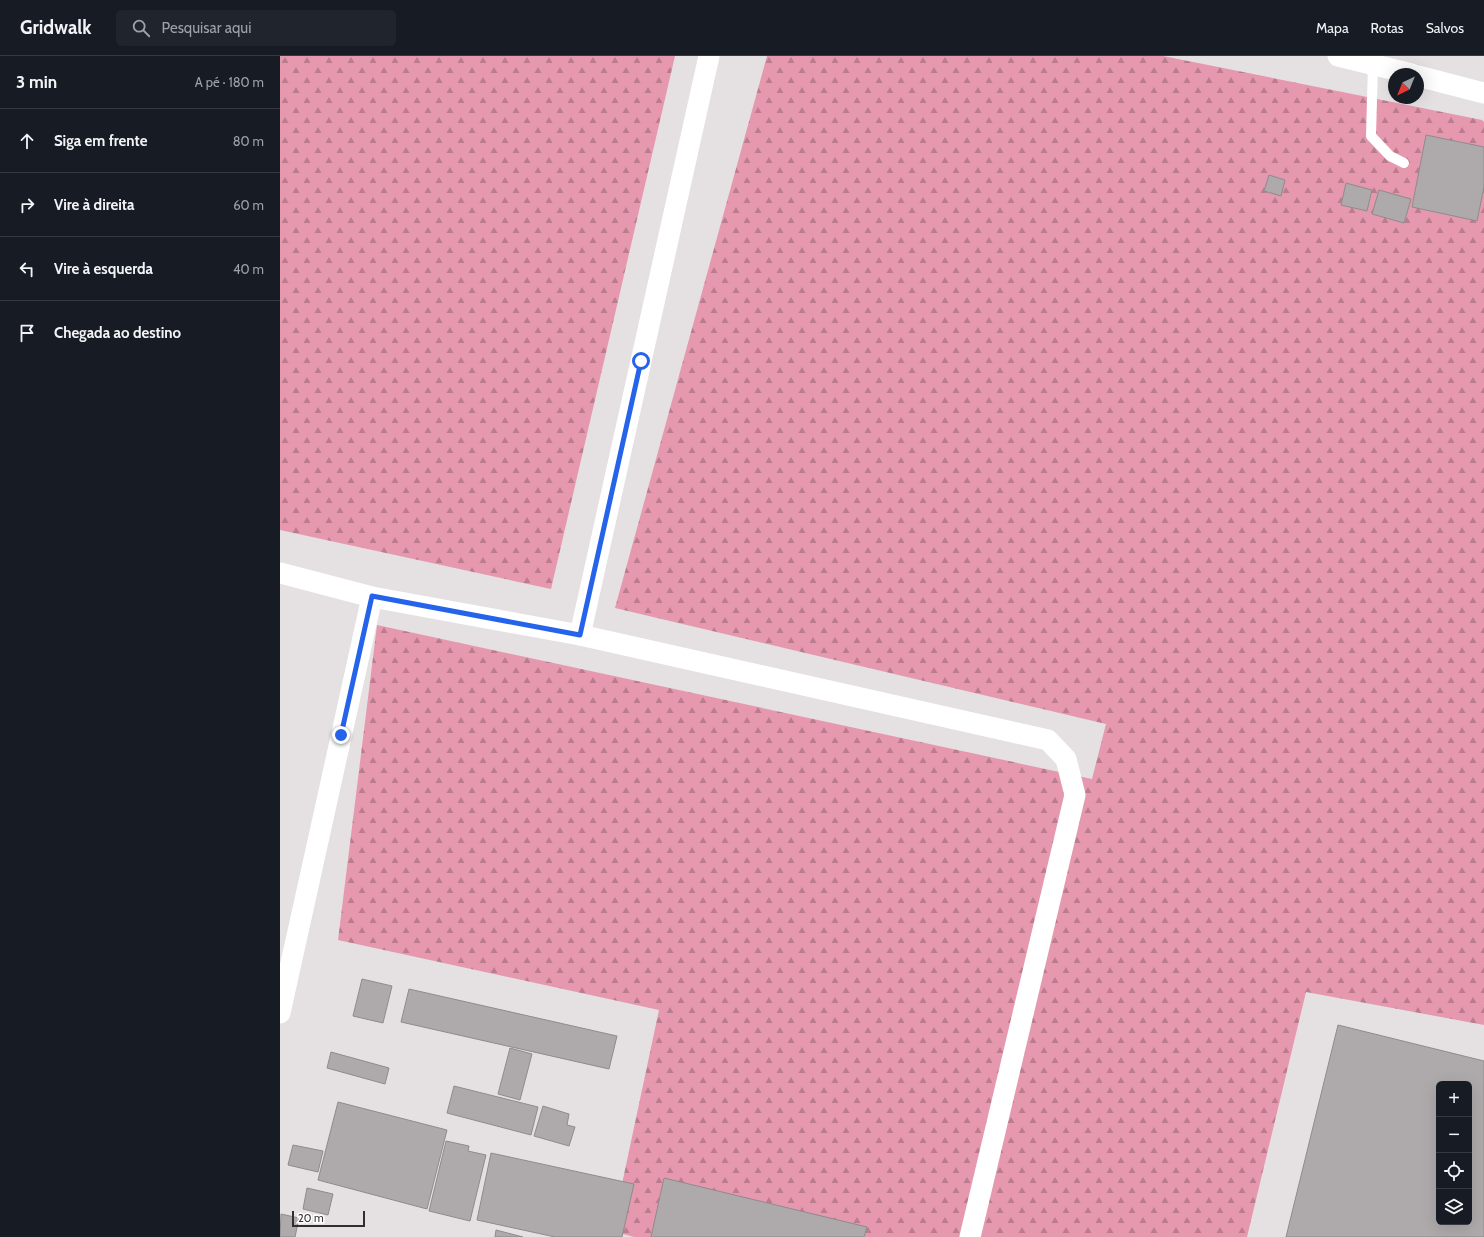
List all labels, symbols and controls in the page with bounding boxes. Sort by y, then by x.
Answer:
search box [116,10,396,46]
text: Gridwalk [20,16,92,39]
icon: search [130,17,152,39]
text: Pesquisar aqui [162,19,251,37]
text: Mapa [1316,19,1349,37]
text: Rotas [1371,19,1404,37]
text: Salvos [1426,19,1464,37]
north arrow [1388,68,1424,104]
text: 3 min [16,72,57,92]
text: A pé · 180 m [195,74,264,90]
icon: ahead [16,130,38,152]
text: Siga em frente [54,132,147,150]
text: 80 m [233,133,264,149]
icon: right [16,194,38,216]
text: Vire à direita [54,196,135,214]
text: 60 m [233,197,264,213]
icon: left [16,258,38,280]
text: Vire à esquerda [54,260,153,278]
text: 40 m [233,261,264,277]
icon: arrive [16,322,38,344]
text: Chegada ao destino [54,324,181,342]
route start [632,352,650,370]
route end [332,726,350,744]
map controls [1436,1081,1472,1225]
button: + [1436,1081,1472,1117]
button: − [1436,1117,1472,1153]
button: locate [1436,1153,1472,1189]
button: layers [1436,1189,1472,1225]
scale bar [292,1209,365,1228]
text: 20 m [298,1211,324,1225]

